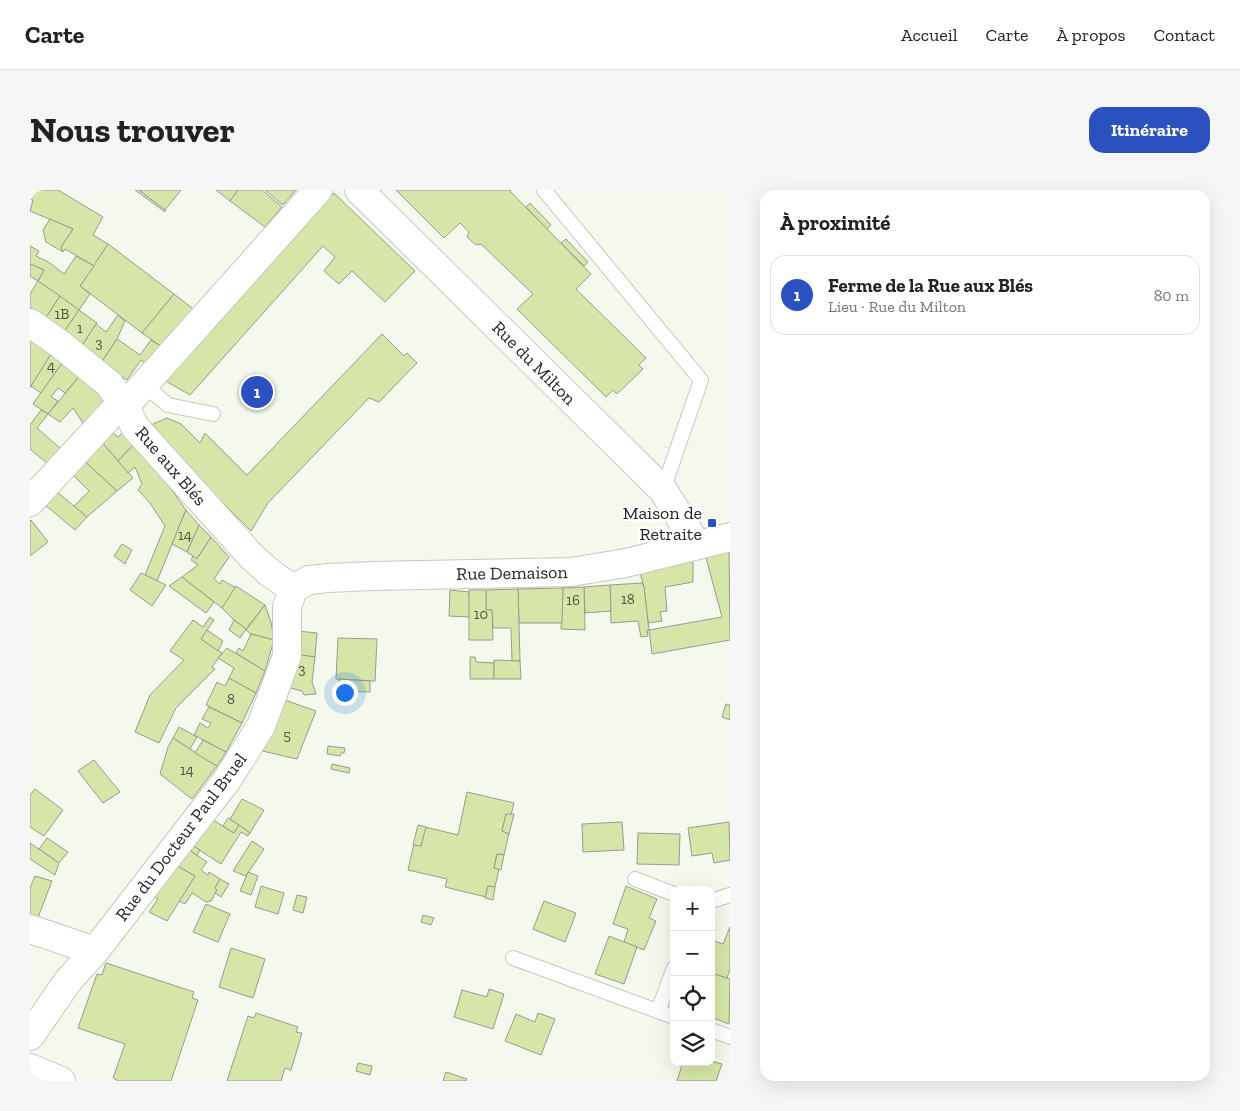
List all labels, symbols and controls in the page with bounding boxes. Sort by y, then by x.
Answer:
text: Carte [25,20,84,49]
text: Accueil [901,24,958,46]
text: Carte [986,24,1029,46]
text: À propos [1057,24,1125,46]
text: Contact [1153,24,1215,46]
button: Itinéraire [1089,107,1210,153]
text: Nous trouver [30,109,235,151]
text: À proximité [780,210,890,235]
text: Ferme de la Rue aux Blés [828,274,1033,297]
text: 1 [794,286,800,305]
text: 80 m [1154,286,1189,305]
text: Lieu · Rue du Milton [828,297,966,316]
house number: 1B [55,305,69,323]
street label: Rue du Milton [487,316,581,410]
house number: 1 [77,319,83,337]
house number: 3 [95,334,103,352]
house number: 4 [47,357,55,375]
pin: 1 [241,373,273,411]
street label: Rue aux Blés [131,422,211,510]
place label: Maison de Retraite [623,502,702,545]
marker: Maison de Retraite [706,517,718,529]
house number: 14 [178,526,192,544]
street label: Rue Demaison [456,561,569,585]
house number: 18 [621,590,635,608]
house number: 16 [566,591,580,609]
house number: 10 [474,605,488,623]
house number: 3 [298,660,306,678]
your location [332,680,358,706]
house number: 8 [227,690,235,708]
house number: 5 [283,726,291,744]
street label: Rue du Docteur Paul Bruel [111,749,251,925]
house number: 14 [180,761,194,779]
map controls [670,886,715,1066]
button: + [670,886,715,931]
button: − [670,931,715,976]
button: locate [670,976,715,1021]
button: layers [670,1021,715,1066]

